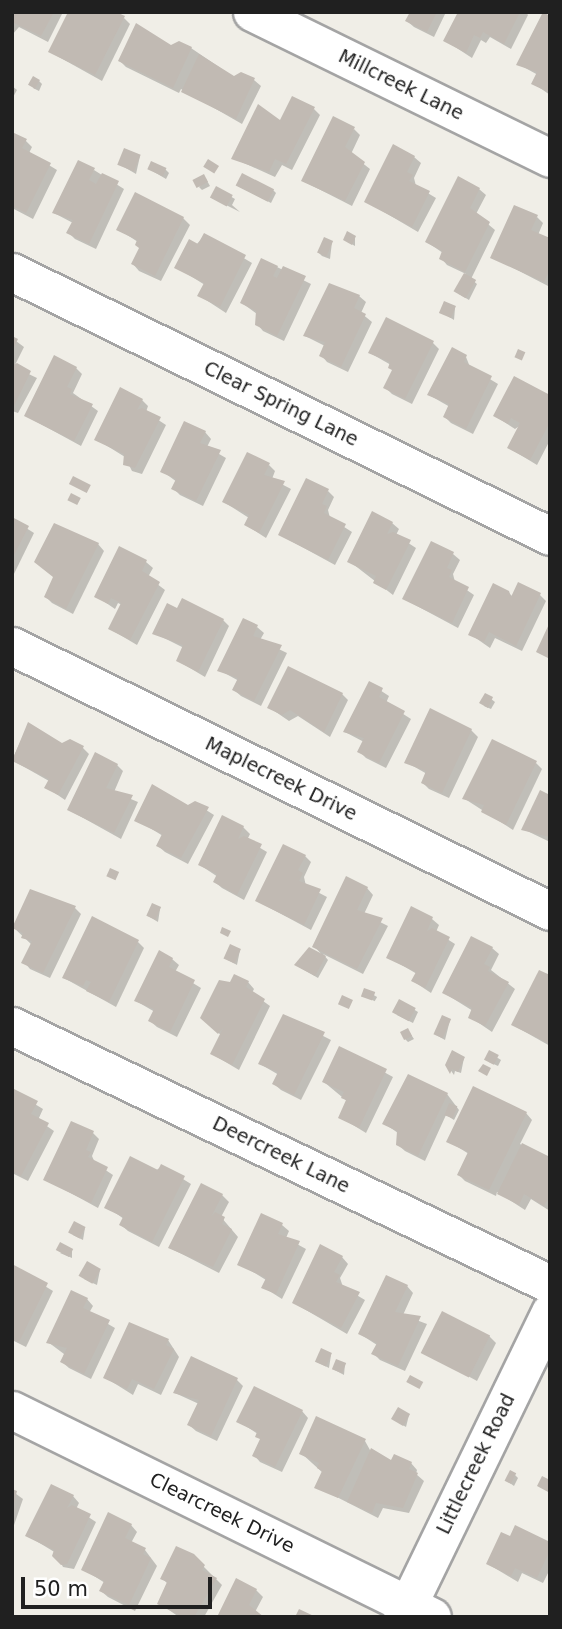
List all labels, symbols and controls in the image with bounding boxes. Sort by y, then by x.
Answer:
street label: Millcreek Lane [335,45,467,125]
street label: Clear Spring Lane [200,357,362,451]
street label: Maplecreek Drive [201,732,361,826]
street label: Deercreek Lane [209,1112,353,1198]
street label: Littlecreek Road [432,1390,520,1538]
street label: Clearcreek Drive [146,1468,298,1558]
scale bar [24,1562,215,1606]
text: 50 m [34,1577,88,1601]

